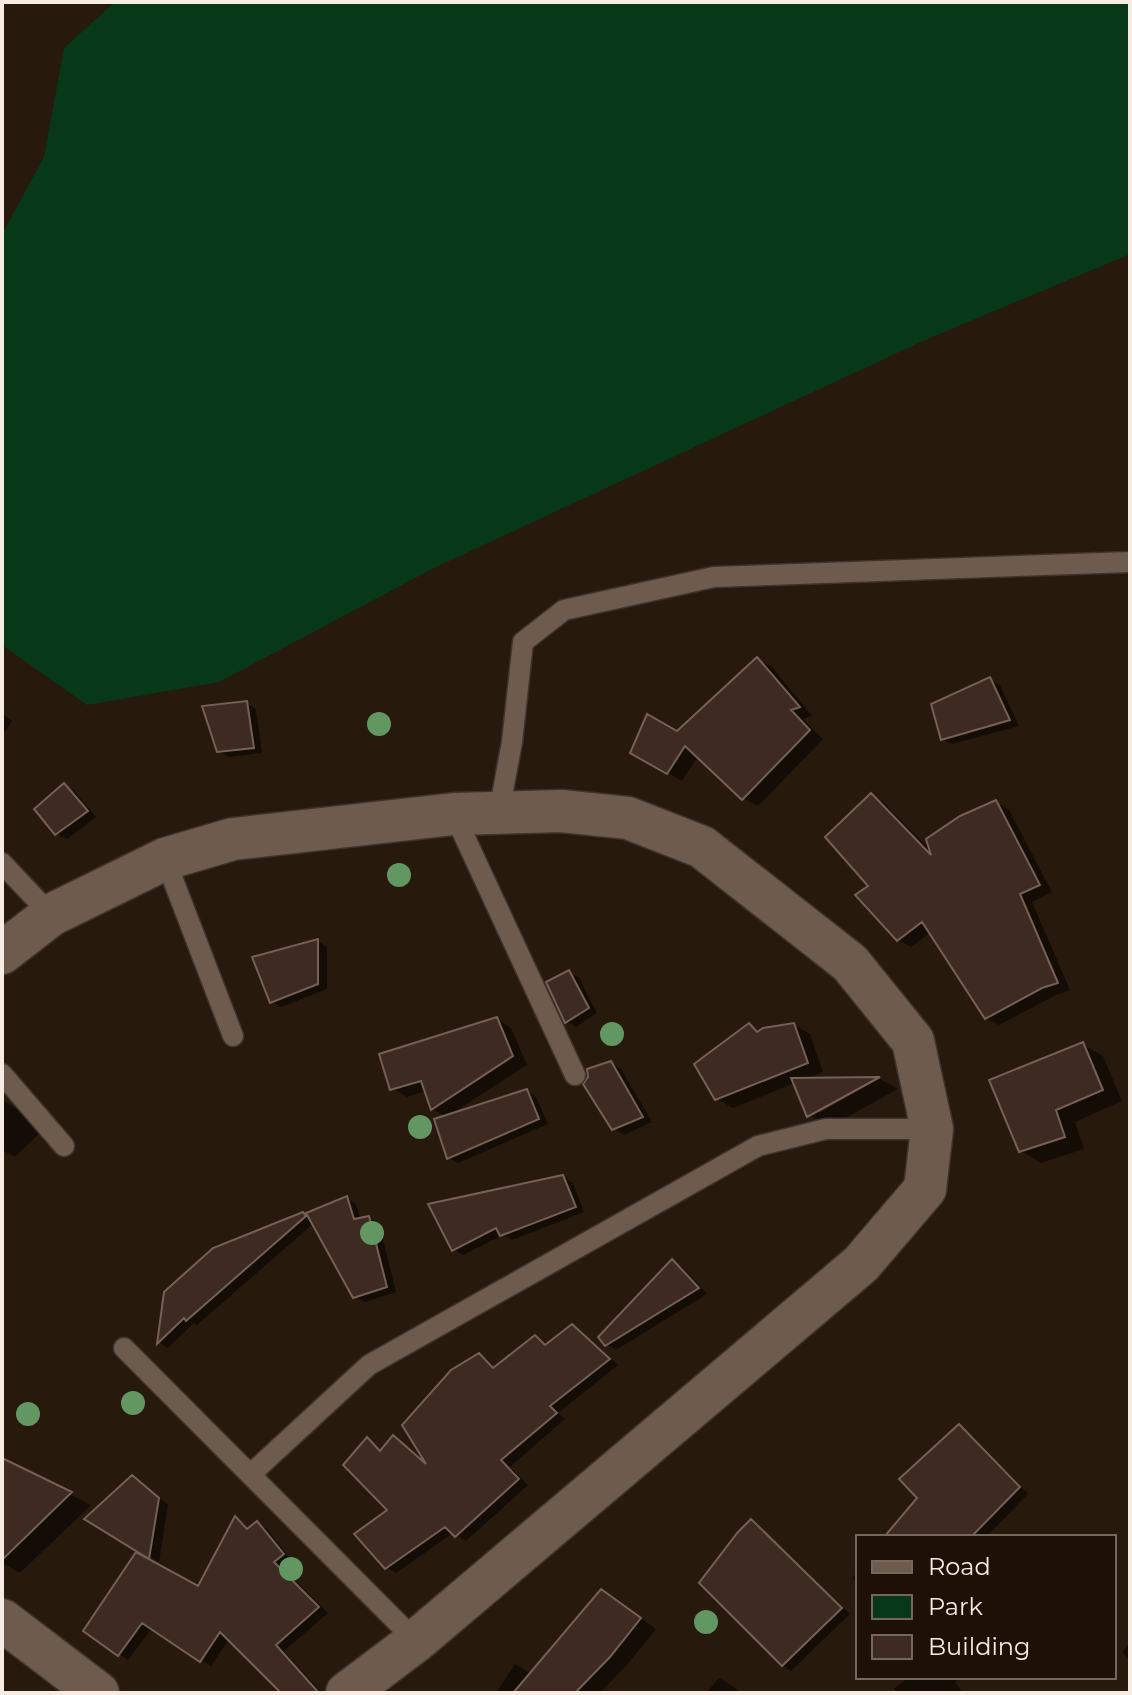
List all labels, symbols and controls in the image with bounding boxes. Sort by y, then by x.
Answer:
legend [856,1535,1116,1679]
text: Road [928,1552,991,1581]
text: Park [928,1592,983,1621]
text: Building [928,1632,1031,1661]

